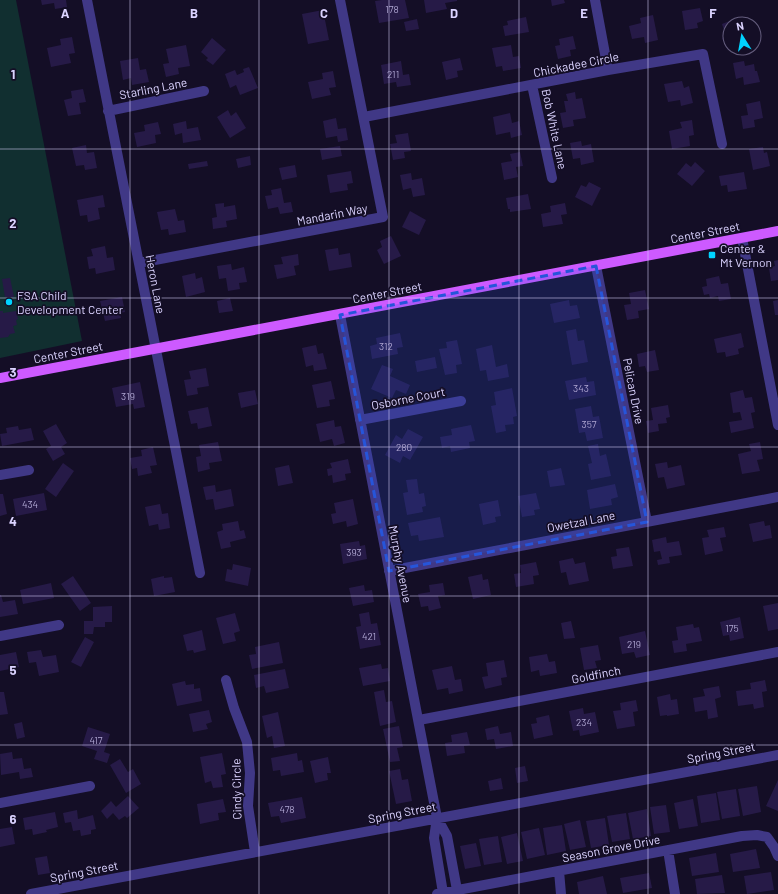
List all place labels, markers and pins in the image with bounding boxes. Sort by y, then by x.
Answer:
place label: Center & Mt Vernon [720,241,772,269]
marker: Center & Mt Vernon [707,250,717,260]
place label: FSA Child Development Center [17,288,124,316]
marker: FSA Child Development Center [4,297,14,307]

